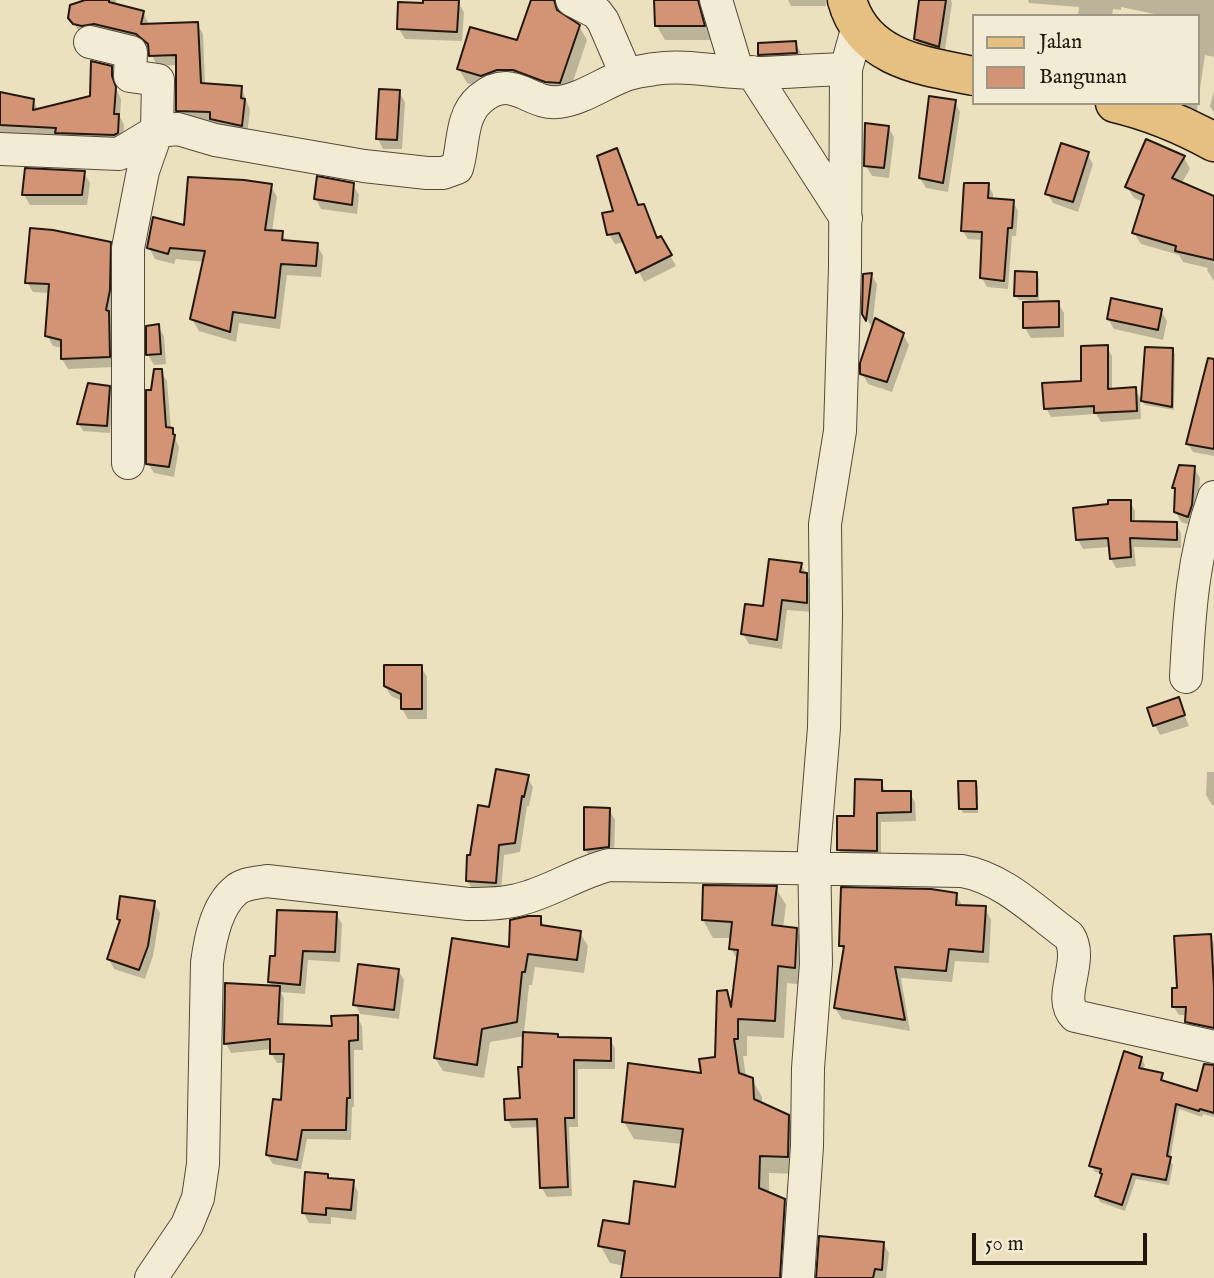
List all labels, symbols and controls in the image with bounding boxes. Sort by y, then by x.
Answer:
legend [972,14,1200,105]
text: Jalan [1039,29,1082,56]
text: Bangunan [1039,64,1127,91]
scale bar [976,1218,1151,1262]
text: 50 m [985,1231,1024,1258]

